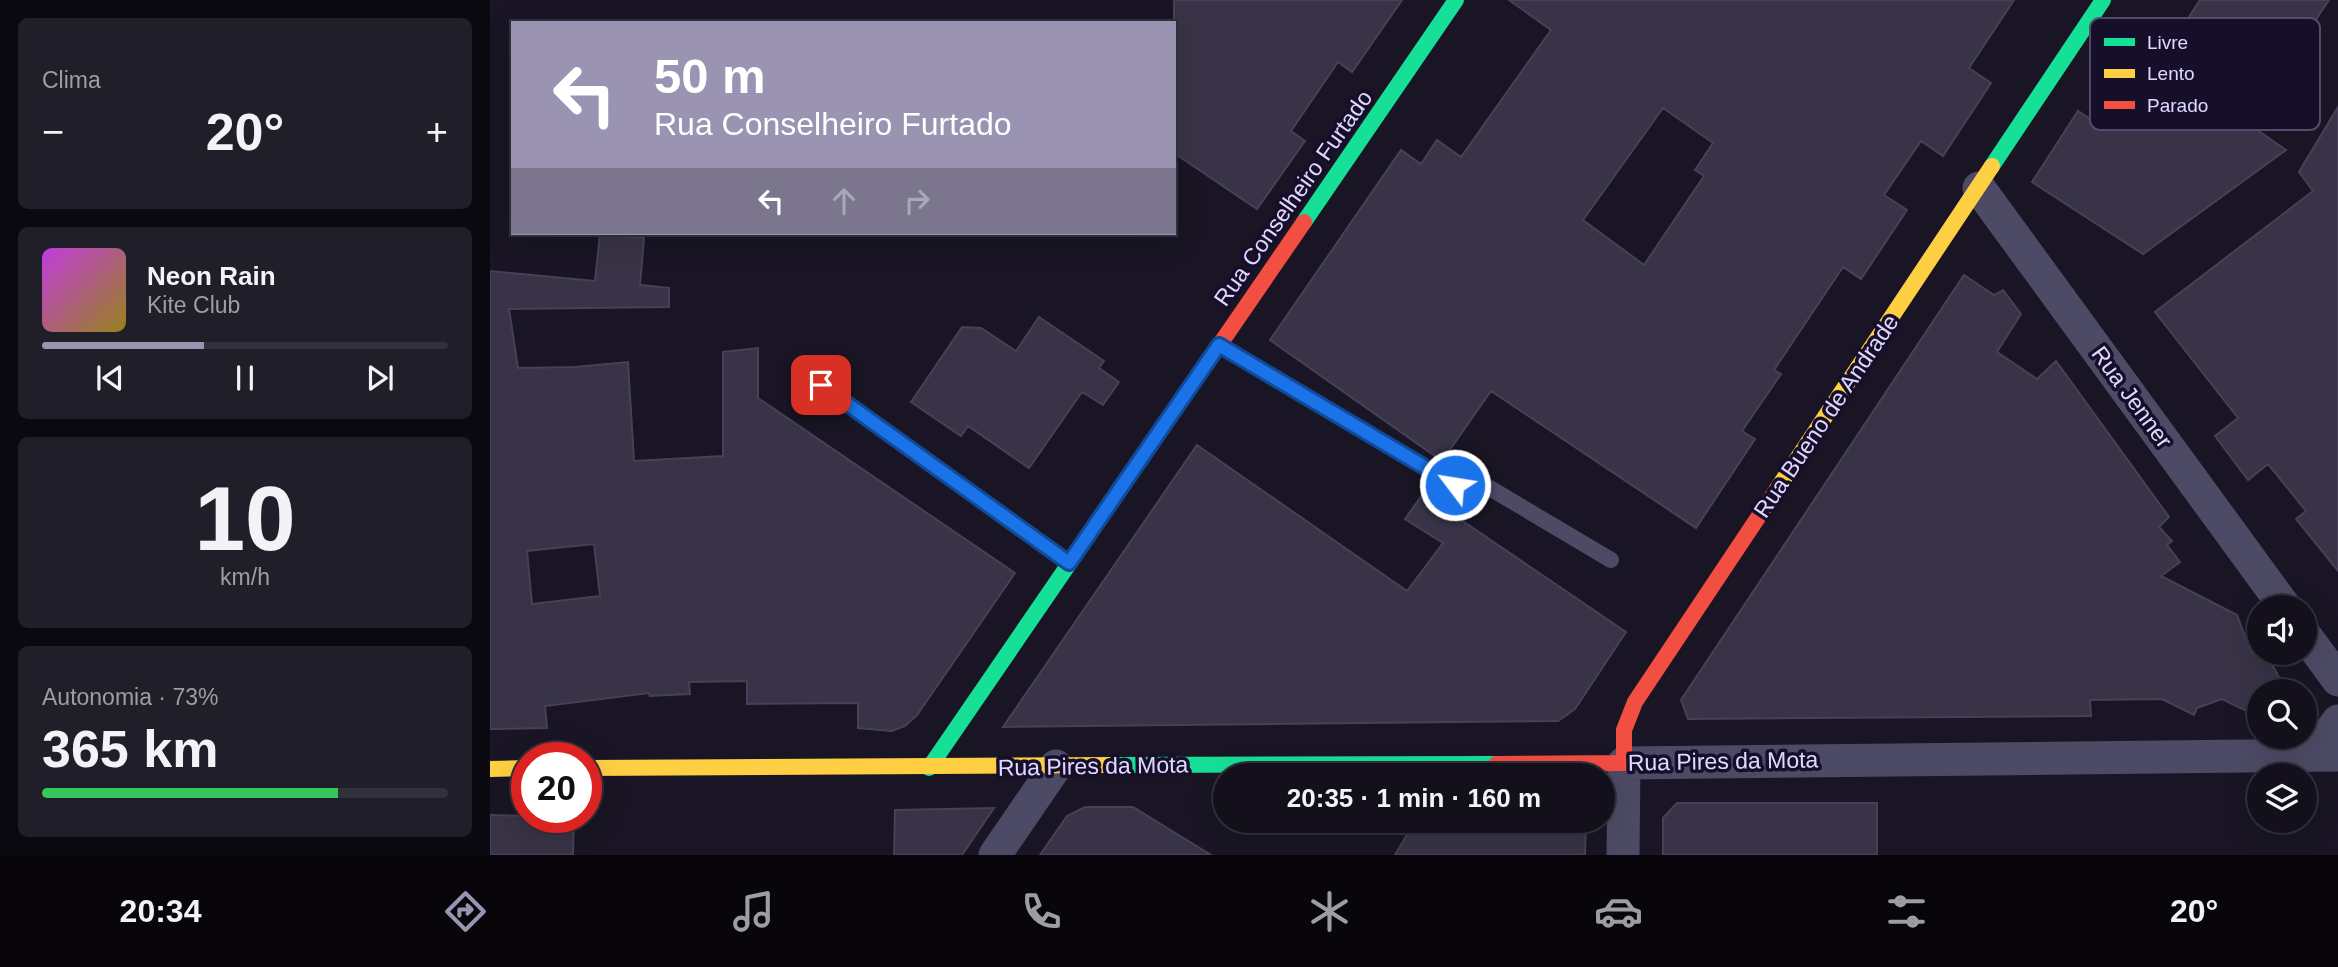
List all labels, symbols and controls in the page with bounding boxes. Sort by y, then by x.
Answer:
legend [2090,18,2320,130]
text: Livre [2147,32,2188,53]
icon: left [539,49,630,140]
text: 50 m [654,49,766,103]
text: Lento [2147,63,2195,84]
text: Clima [42,67,101,93]
street label: Rua Conselheiro Furtado [1209,85,1377,311]
text: Parado [2147,95,2208,116]
text: 20° [206,103,284,161]
text: Rua Conselheiro Furtado [654,106,1012,142]
text: − [42,111,64,153]
text: + [426,111,448,153]
icon: left [752,182,790,220]
icon: ahead [825,182,863,220]
icon: right [898,182,936,220]
text: Neon Rain [147,261,276,291]
text: Kite Club [147,292,240,318]
street label: Rua Bueno de Andrade [1748,310,1904,522]
street label: Rua Jenner [2087,341,2178,453]
pin [791,355,851,415]
icon: previous [91,359,129,397]
icon: pause [226,359,264,397]
icon: next [361,359,399,397]
icon: arrive [802,366,840,404]
position arrow [1418,448,1492,522]
text: 10 [194,468,296,569]
text: km/h [220,564,270,590]
map controls [2247,595,2317,833]
button: sound [2247,595,2317,665]
button: search [2247,679,2317,749]
text: Autonomia · 73% [42,684,218,710]
text: 365 km [42,720,218,778]
speed limit sign: 20 [511,742,602,833]
street label: Rua Pires da Mota [1628,746,1819,776]
street label: Rua Pires da Mota [998,751,1189,781]
button: layers [2247,763,2317,833]
text: 20:35 · 1 min · 160 m [1287,783,1541,813]
icon: directions [441,887,490,936]
icon: music [729,887,778,936]
icon: phone [1017,887,1066,936]
icon: climate [1305,887,1354,936]
icon: car [1594,887,1643,936]
icon: filters [1882,887,1931,936]
text: 20:34 [120,893,201,929]
text: 20° [2170,893,2218,929]

